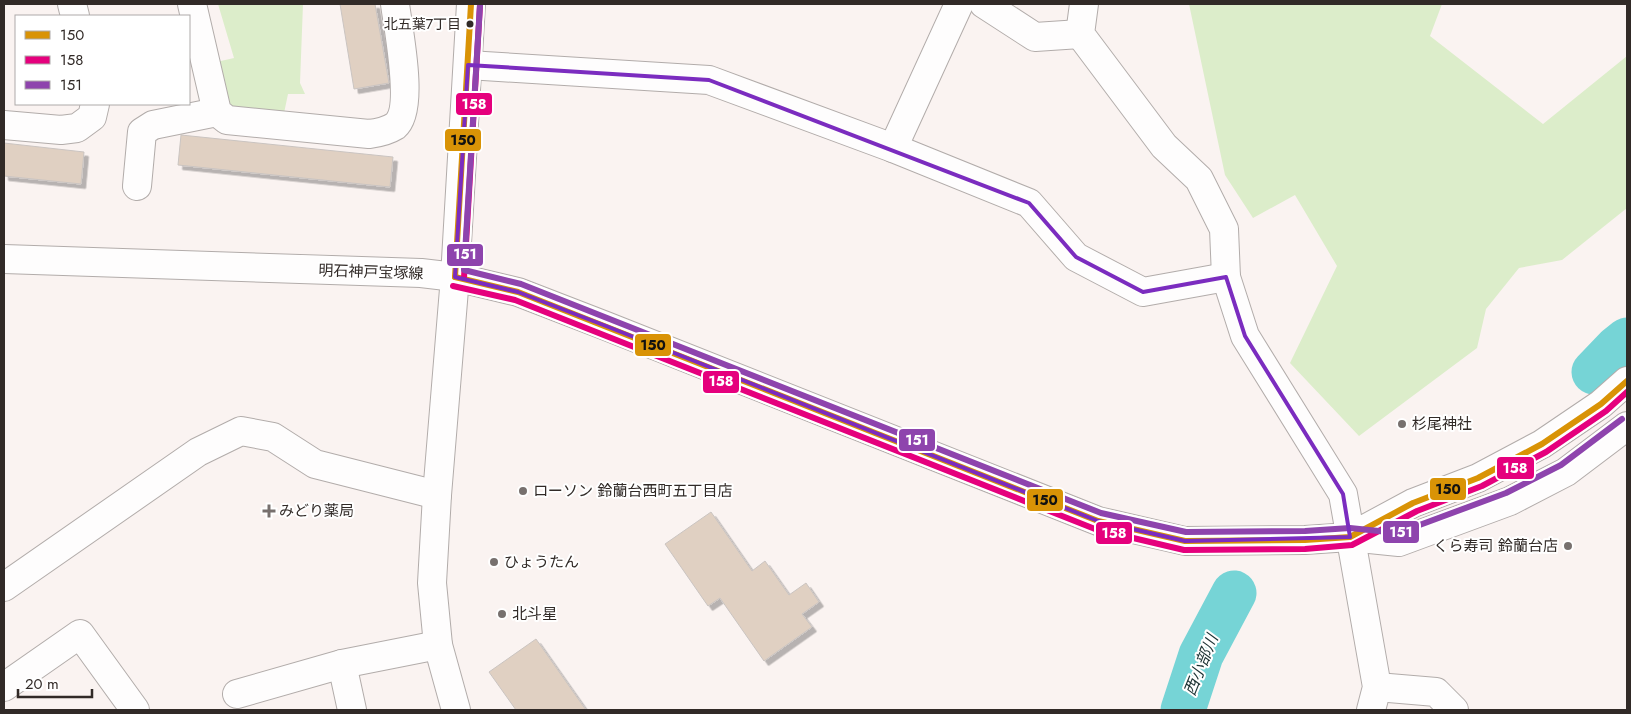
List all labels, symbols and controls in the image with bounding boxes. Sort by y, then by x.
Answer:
place label: 北五葉7丁目 [384,14,461,34]
legend [15,15,190,105]
marker: 北五葉7丁目 [465,19,475,29]
text: 150 [60,24,84,46]
text: 158 [60,49,83,71]
text: 151 [60,74,82,96]
line badge: 158 [455,92,493,116]
text: 158 [462,94,487,114]
line badge: 150 [444,128,482,152]
text: 150 [450,130,476,150]
line badge: 151 [446,243,484,267]
text: 151 [453,244,477,264]
street label: 明石神戸宝塚線 [318,259,424,285]
line badge: 150 [634,333,672,357]
text: 150 [640,335,666,355]
line badge: 158 [702,370,740,394]
text: 158 [709,371,734,391]
place label: 杉尾神社 [1412,413,1472,435]
marker: 杉尾神社 [1396,418,1408,430]
line badge: 151 [898,428,936,452]
text: 151 [905,430,929,450]
line badge: 158 [1496,456,1535,480]
text: 158 [1503,458,1528,478]
line badge: 150 [1429,477,1467,501]
text: 150 [1435,479,1461,499]
place label: ローソン 鈴蘭台西町五丁目店 [533,480,733,502]
marker: ローソン 鈴蘭台西町五丁目店 [517,485,529,497]
line badge: 150 [1026,488,1064,512]
text: 150 [1032,490,1058,510]
place label: みどり薬局 [279,500,354,522]
marker: みどり薬局 [263,505,275,517]
line badge: 151 [1382,520,1420,544]
line badge: 158 [1095,521,1133,545]
text: 151 [1389,522,1413,542]
text: 158 [1102,523,1127,543]
place label: くら寿司 鈴蘭台店 [1433,535,1558,557]
marker: くら寿司 鈴蘭台店 [1562,540,1574,552]
place label: ひょうたん [504,551,579,573]
marker: ひょうたん [488,556,500,568]
place label: 北斗星 [512,603,557,625]
marker: 北斗星 [496,608,508,620]
water label: 西小部川 [1178,629,1224,699]
scale bar [18,666,91,698]
text: 20 m [25,673,59,695]

